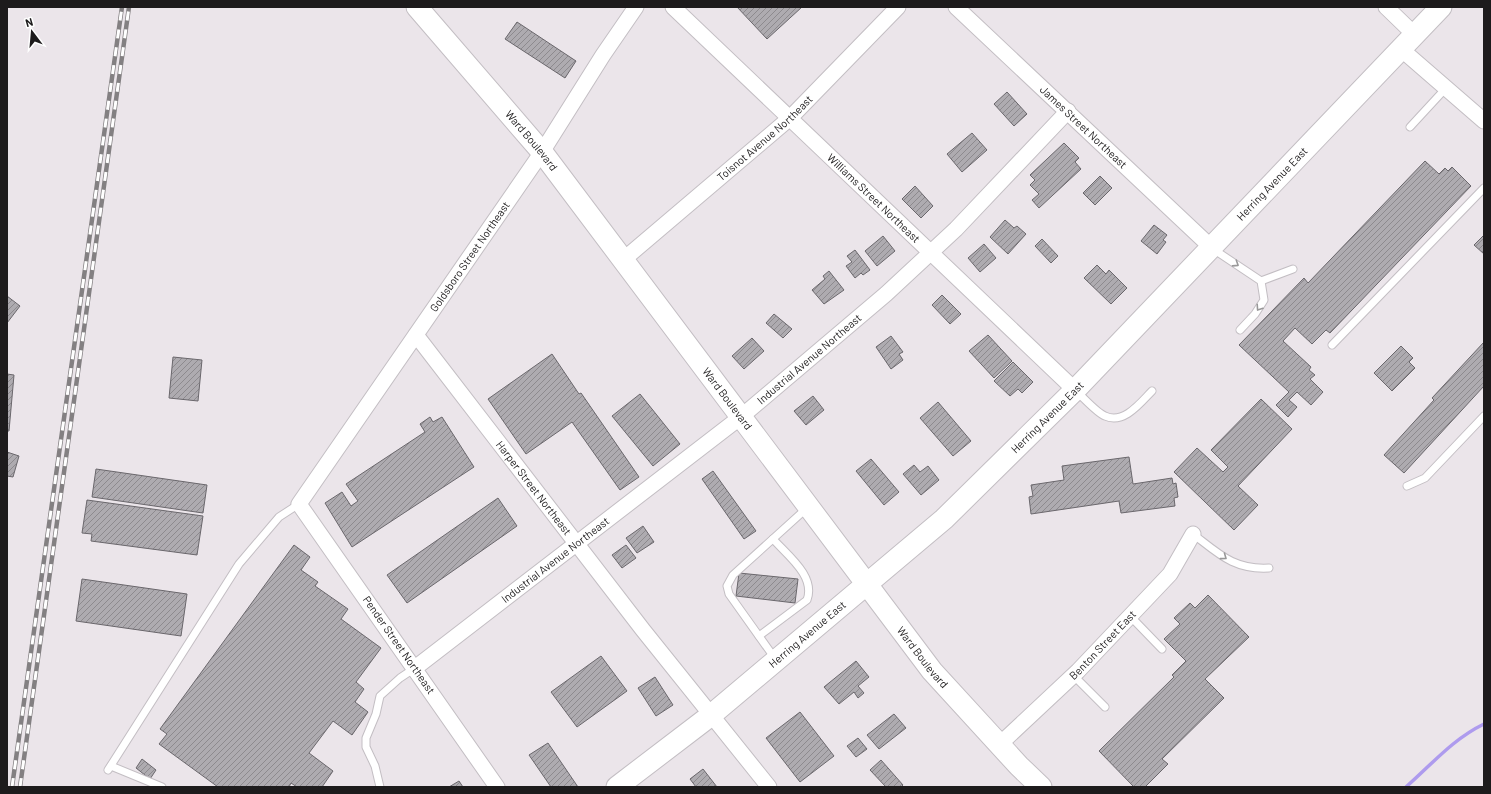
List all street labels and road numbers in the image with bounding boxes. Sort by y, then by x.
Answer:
street label: James Street Northeast [1038,83,1130,171]
street label: Toisnot Avenue Northeast [714,92,815,183]
street label: Ward Boulevard [503,107,561,173]
street label: Herring Avenue East [1234,144,1310,223]
street label: Williams Street Northeast [825,151,923,245]
street label: Goldsboro Street Northeast [427,199,512,314]
street label: Industrial Avenue Northeast [754,311,864,406]
street label: Ward Boulevard [700,365,755,432]
street label: Herring Avenue East [1008,378,1086,455]
street label: Harper Street Northeast [494,438,574,537]
street label: Industrial Avenue Northeast [498,514,611,605]
street label: Pender Street Northeast [361,593,438,696]
street label: Herring Avenue East [766,598,848,670]
street label: Benton Street East [1066,607,1138,682]
street label: Ward Boulevard [895,624,951,690]

